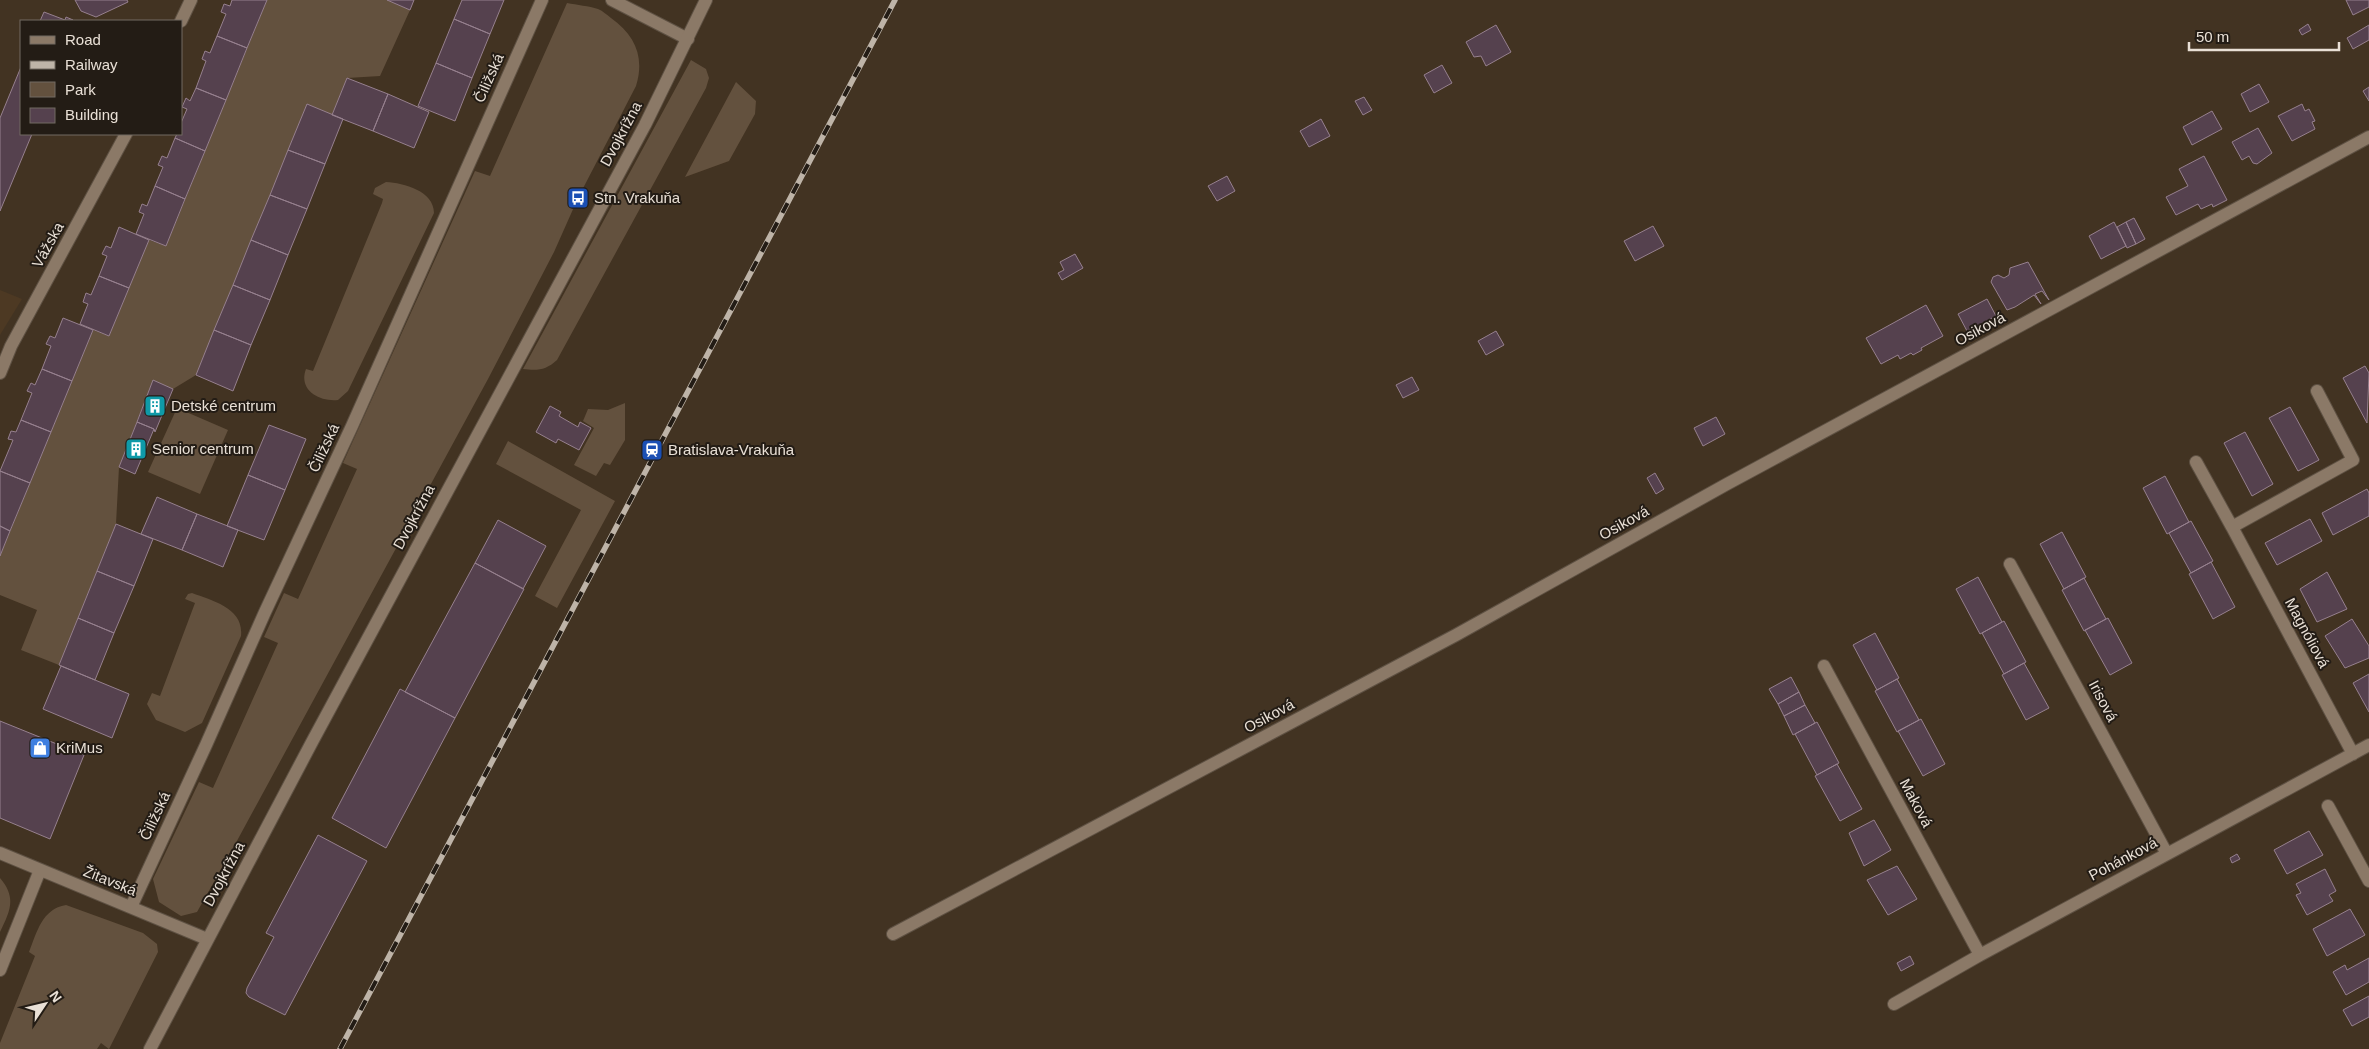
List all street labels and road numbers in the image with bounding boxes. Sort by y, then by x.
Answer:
street label: Čiližská [470,50,507,105]
street label: Dvojkrížna [596,98,645,169]
street label: Vážska [28,219,67,270]
street label: Osiková [1952,308,2008,349]
street label: Čiližská [305,420,342,475]
street label: Dvojkrížna [389,481,438,552]
street label: Osiková [1596,502,1652,543]
street label: Magnóliová [2282,595,2333,671]
street label: Irisová [2086,677,2122,725]
street label: Osiková [1241,695,1297,736]
street label: Maková [1897,776,1937,831]
street label: Čiližská [136,788,173,843]
street label: Pohánková [2086,833,2160,884]
street label: Dvojkrížna [199,838,248,909]
street label: Žitavská [81,862,140,899]

